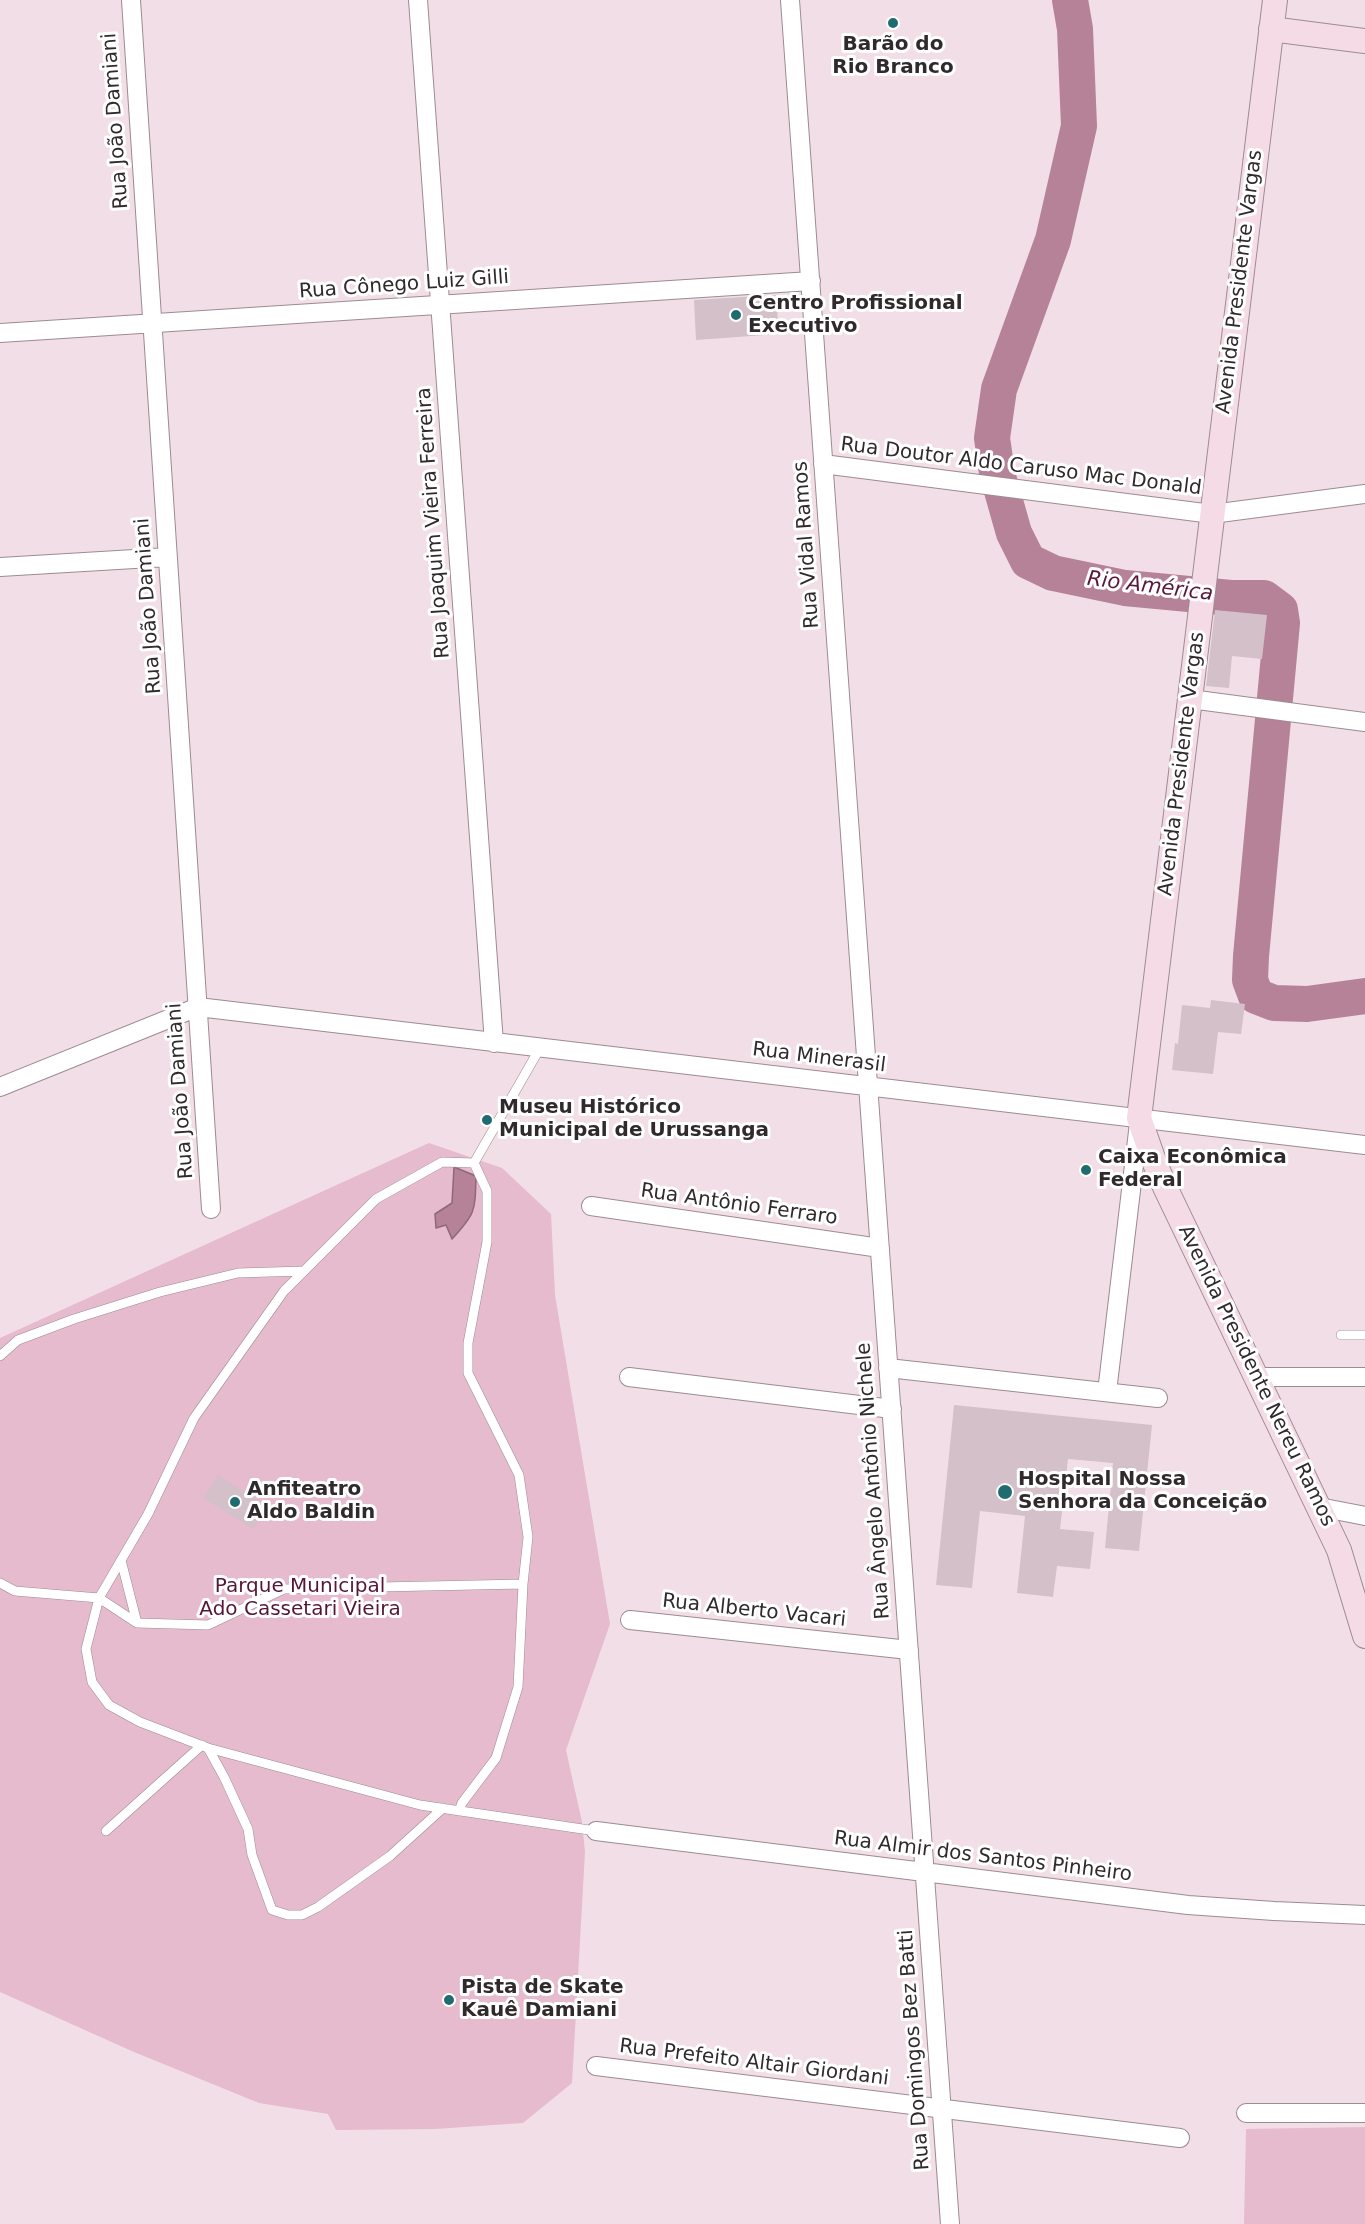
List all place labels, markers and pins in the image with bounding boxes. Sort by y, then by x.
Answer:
marker: Barão do Rio Branco [886,16,900,30]
place label: Barão do Rio Branco [832,33,954,80]
place label: Centro Profissional Executivo [748,292,963,339]
marker: Centro Profissional Executivo [729,308,743,322]
place label: Museu Histórico Municipal de Urussanga [499,1096,769,1143]
marker: Museu Histórico Municipal de Urussanga [480,1113,494,1127]
place label: Caixa Econômica Federal [1098,1146,1287,1193]
marker: Caixa Econômica Federal [1079,1163,1093,1177]
place label: Hospital Nossa Senhora da Conceição [1018,1468,1267,1515]
place label: Anfiteatro Aldo Baldin [247,1478,375,1525]
marker: Hospital Nossa Senhora da Conceição [996,1483,1014,1501]
marker: Anfiteatro Aldo Baldin [228,1495,242,1509]
place label: Pista de Skate Kauê Damiani [461,1976,624,2023]
marker: Pista de Skate Kauê Damiani [442,1993,456,2007]

